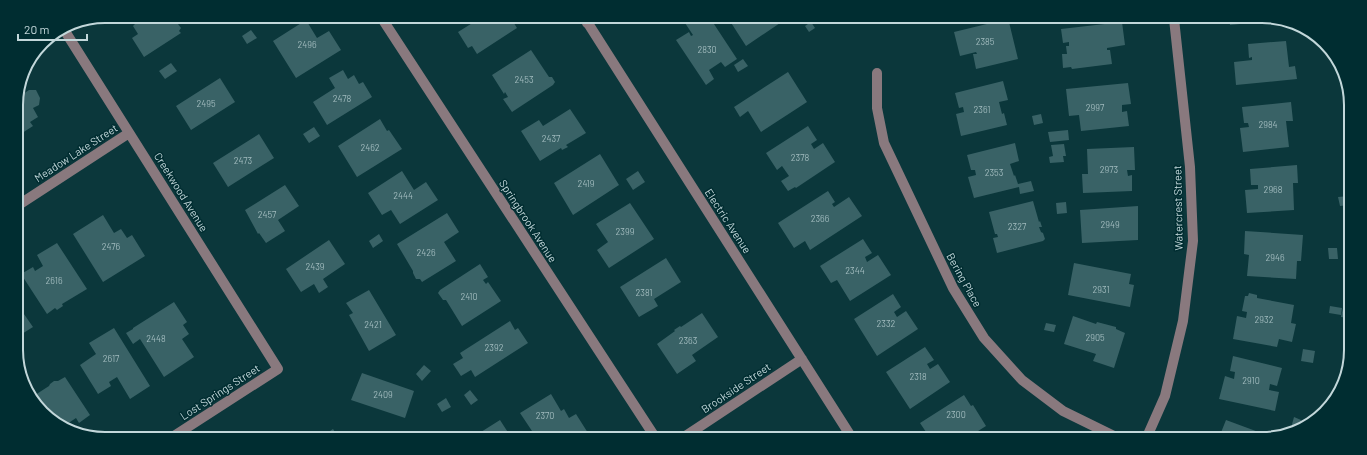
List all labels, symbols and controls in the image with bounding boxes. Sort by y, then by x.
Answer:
scale bar [18,16,87,42]
text: 20 m [24,22,50,36]
house number: 2385 [976,36,995,47]
house number: 2496 [297,39,317,50]
house number: 2830 [697,44,717,55]
house number: 2453 [514,74,534,85]
house number: 2478 [333,93,352,104]
house number: 2495 [196,98,216,109]
house number: 2997 [1086,102,1105,113]
house number: 2361 [973,104,991,115]
house number: 2984 [1258,119,1278,130]
street label: Meadow Lake Street [32,121,120,184]
house number: 2437 [542,133,561,144]
house number: 2462 [360,142,380,153]
street label: Creekwood Avenue [152,150,211,234]
house number: 2378 [791,152,809,163]
house number: 2473 [234,155,253,166]
house number: 2973 [1100,164,1119,175]
street label: Watercrest Street [1170,165,1185,251]
house number: 2353 [985,167,1004,178]
street label: Springbrook Avenue [497,177,560,265]
house number: 2419 [578,178,595,189]
house number: 2968 [1264,184,1283,195]
street label: Electric Avenue [703,186,754,256]
house number: 2444 [393,190,413,201]
house number: 2457 [258,209,277,220]
house number: 2366 [811,213,830,224]
house number: 2949 [1100,219,1120,230]
house number: 2327 [1008,221,1027,232]
house number: 2399 [616,226,635,237]
house number: 2476 [102,241,121,252]
house number: 2426 [416,247,436,258]
street label: Bering Place [944,250,985,309]
house number: 2946 [1265,252,1285,263]
house number: 2439 [305,261,325,272]
house number: 2344 [845,265,865,276]
house number: 2616 [45,275,63,286]
house number: 2931 [1092,284,1110,295]
house number: 2381 [636,287,653,298]
house number: 2410 [460,291,478,302]
house number: 2932 [1255,314,1274,325]
house number: 2332 [877,318,896,329]
house number: 2421 [364,319,382,330]
house number: 2905 [1085,332,1105,343]
house number: 2448 [146,333,166,344]
house number: 2363 [679,335,698,346]
house number: 2392 [485,342,504,353]
house number: 2617 [103,353,120,364]
street label: Brookside Street [699,360,773,415]
street label: Lost Springs Street [177,361,262,422]
house number: 2318 [909,371,927,382]
house number: 2910 [1242,375,1260,386]
house number: 2409 [373,389,393,400]
house number: 2300 [946,409,966,420]
house number: 2370 [536,410,554,421]

